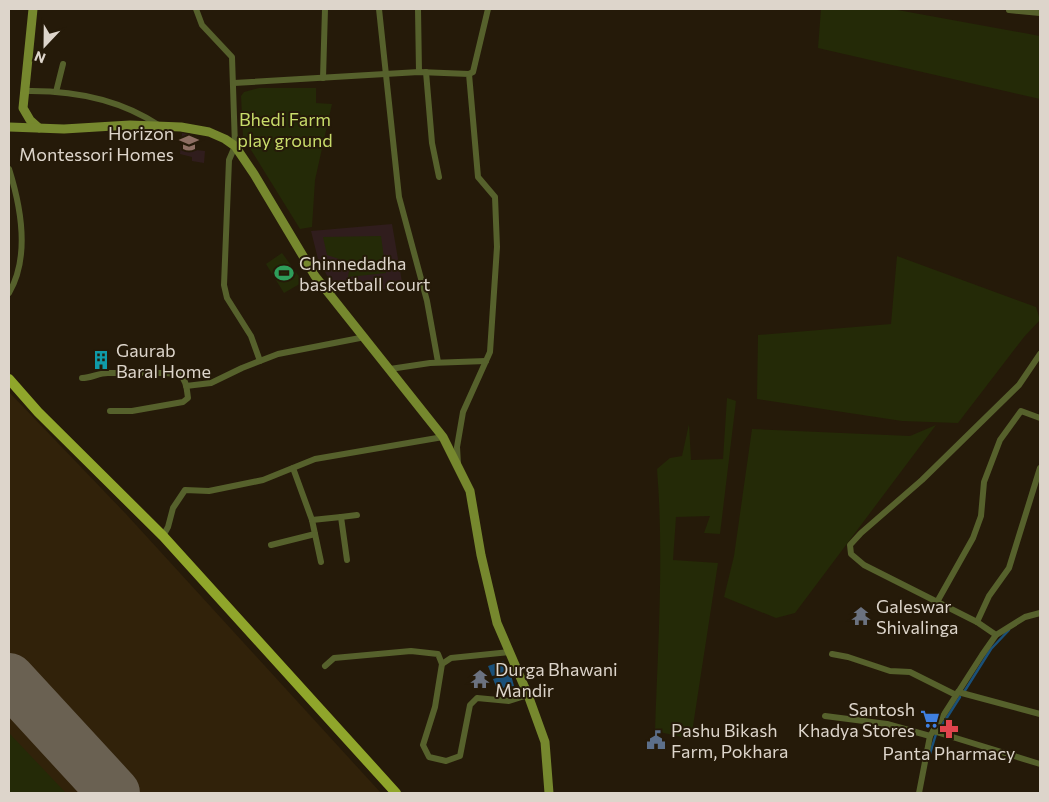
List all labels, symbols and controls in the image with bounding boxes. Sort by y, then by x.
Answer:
north arrow [20,20,70,70]
text: N [32,48,48,67]
park label: Bhedi Farm play ground [237,108,333,151]
place label: Horizon Montessori Homes [19,122,174,165]
school or university icon: Horizon Montessori Homes [178,132,200,154]
place label: Chinnedadha basketball court [299,252,430,295]
sports icon: Chinnedadha basketball court [273,262,295,284]
place label: Gaurab Baral Home [116,339,211,382]
building icon: Gaurab Baral Home [90,349,112,371]
place label: Galeswar Shivalinga [876,595,959,638]
temple icon: Galeswar Shivalinga [850,605,872,627]
place label: Durga Bhawani Mandir [495,658,618,701]
temple icon: Durga Bhawani Mandir [469,668,491,690]
place label: Santosh Khadya Stores [798,698,915,741]
supermarket icon: Santosh Khadya Stores [919,708,941,730]
pharmacy icon: Panta Pharmacy [938,718,960,740]
place label: Pashu Bikash Farm, Pokhara [671,719,789,762]
public building icon: Pashu Bikash Farm, Pokhara [645,729,667,751]
place label: Panta Pharmacy [883,742,1015,764]

